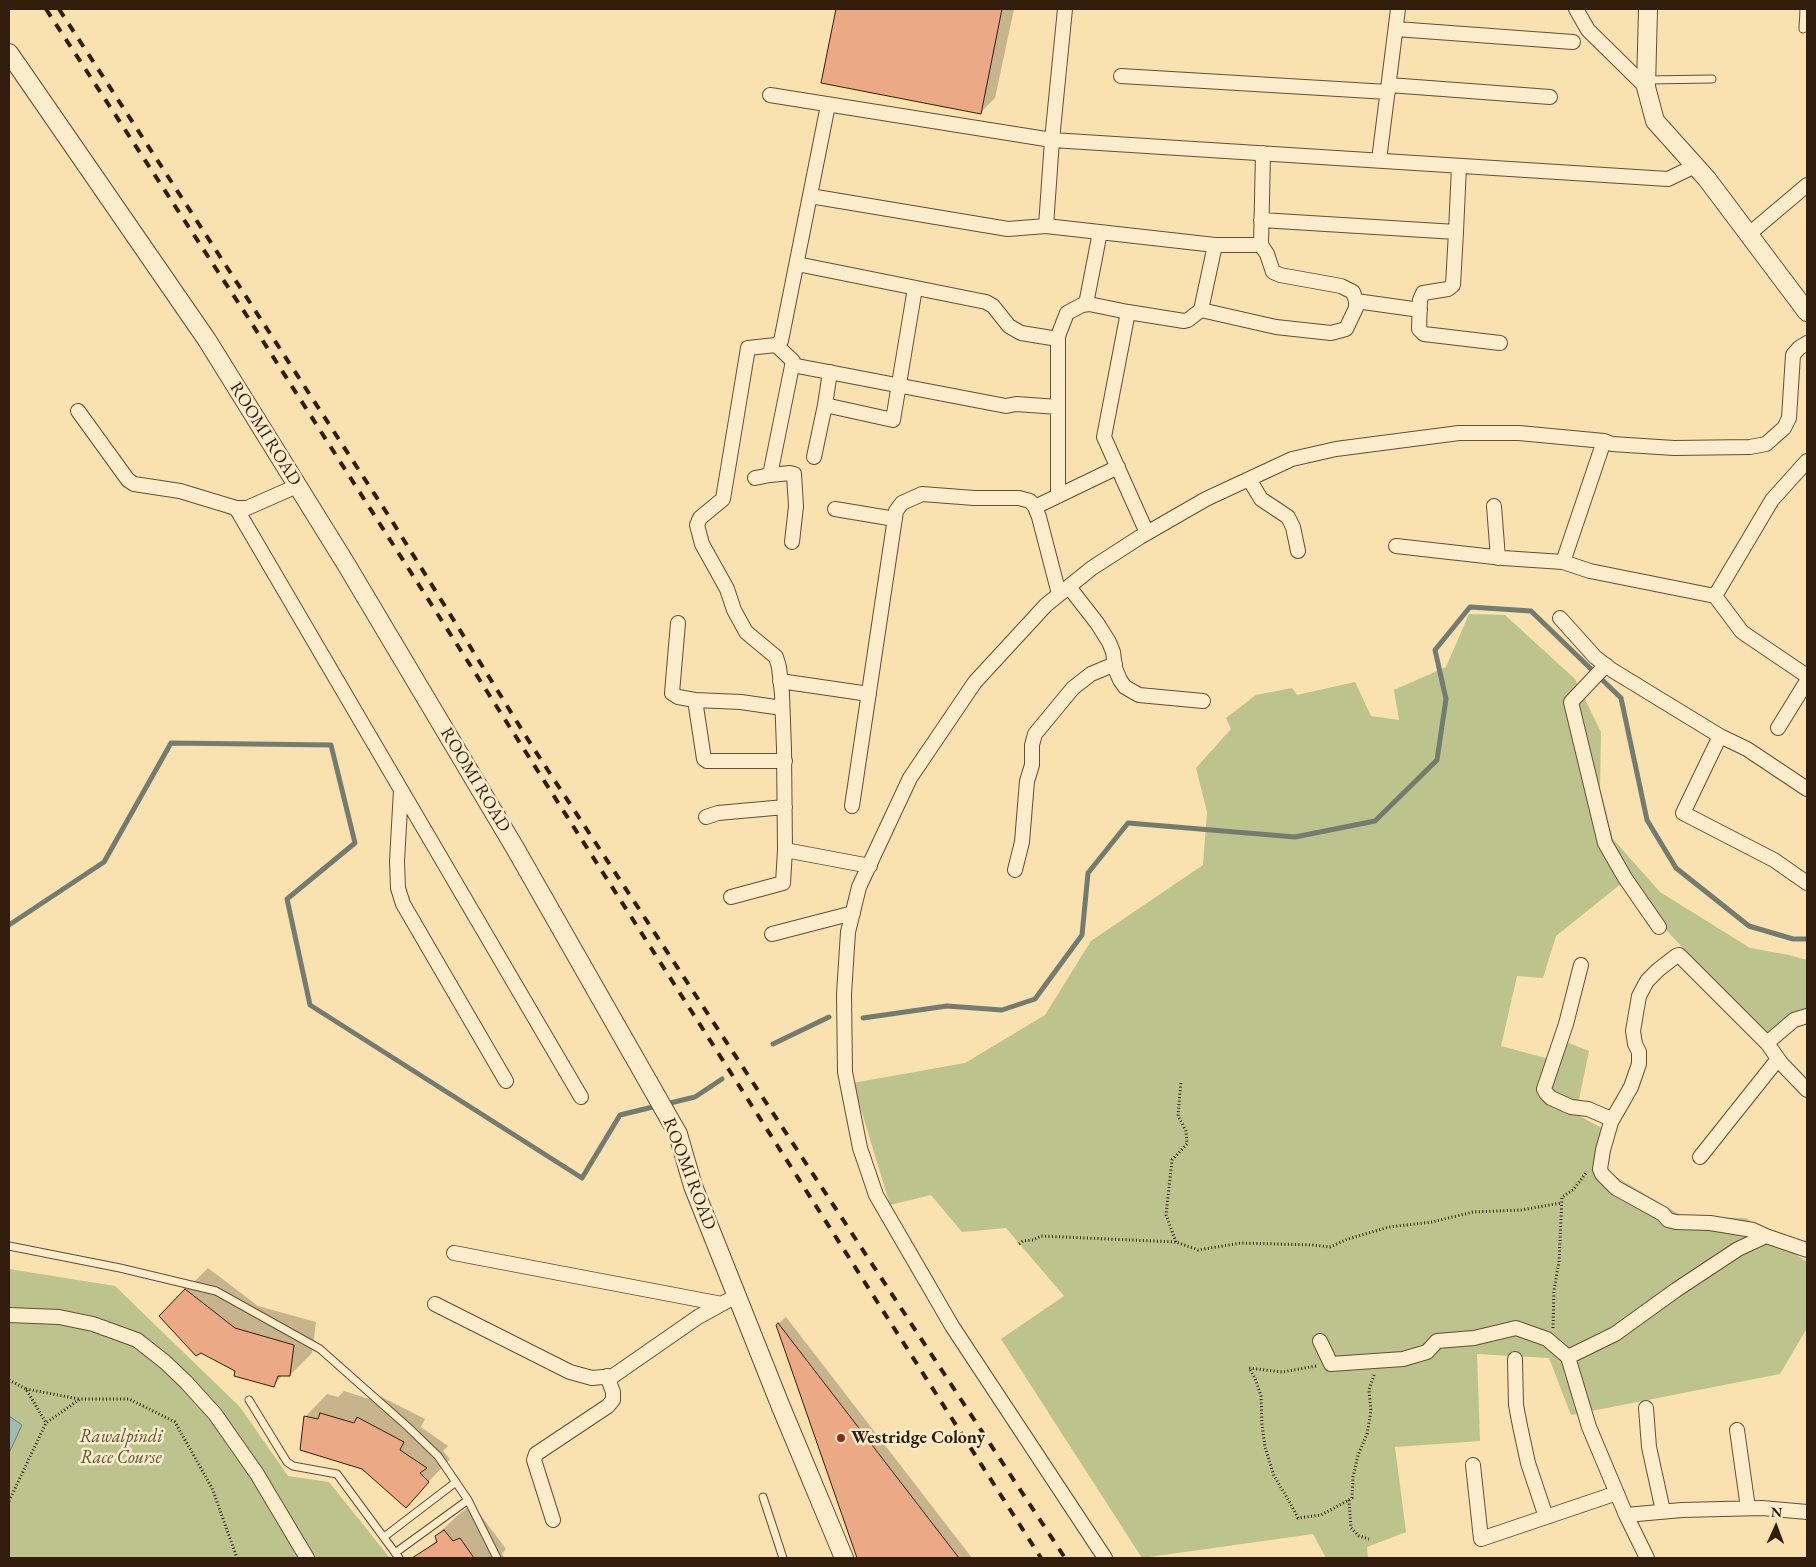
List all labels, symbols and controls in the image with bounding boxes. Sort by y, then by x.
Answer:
street label: ROOMI ROAD [224,378,306,490]
street label: ROOMI ROAD [435,724,515,836]
street label: ROOMI ROAD [658,1115,720,1233]
park label: Rawalpindi Race Course [79,1426,163,1468]
place label: Westridge Colony [851,1427,985,1449]
marker: Westridge Colony [835,1432,847,1444]
north arrow [1751,1502,1801,1552]
text: N [1771,1503,1782,1521]

